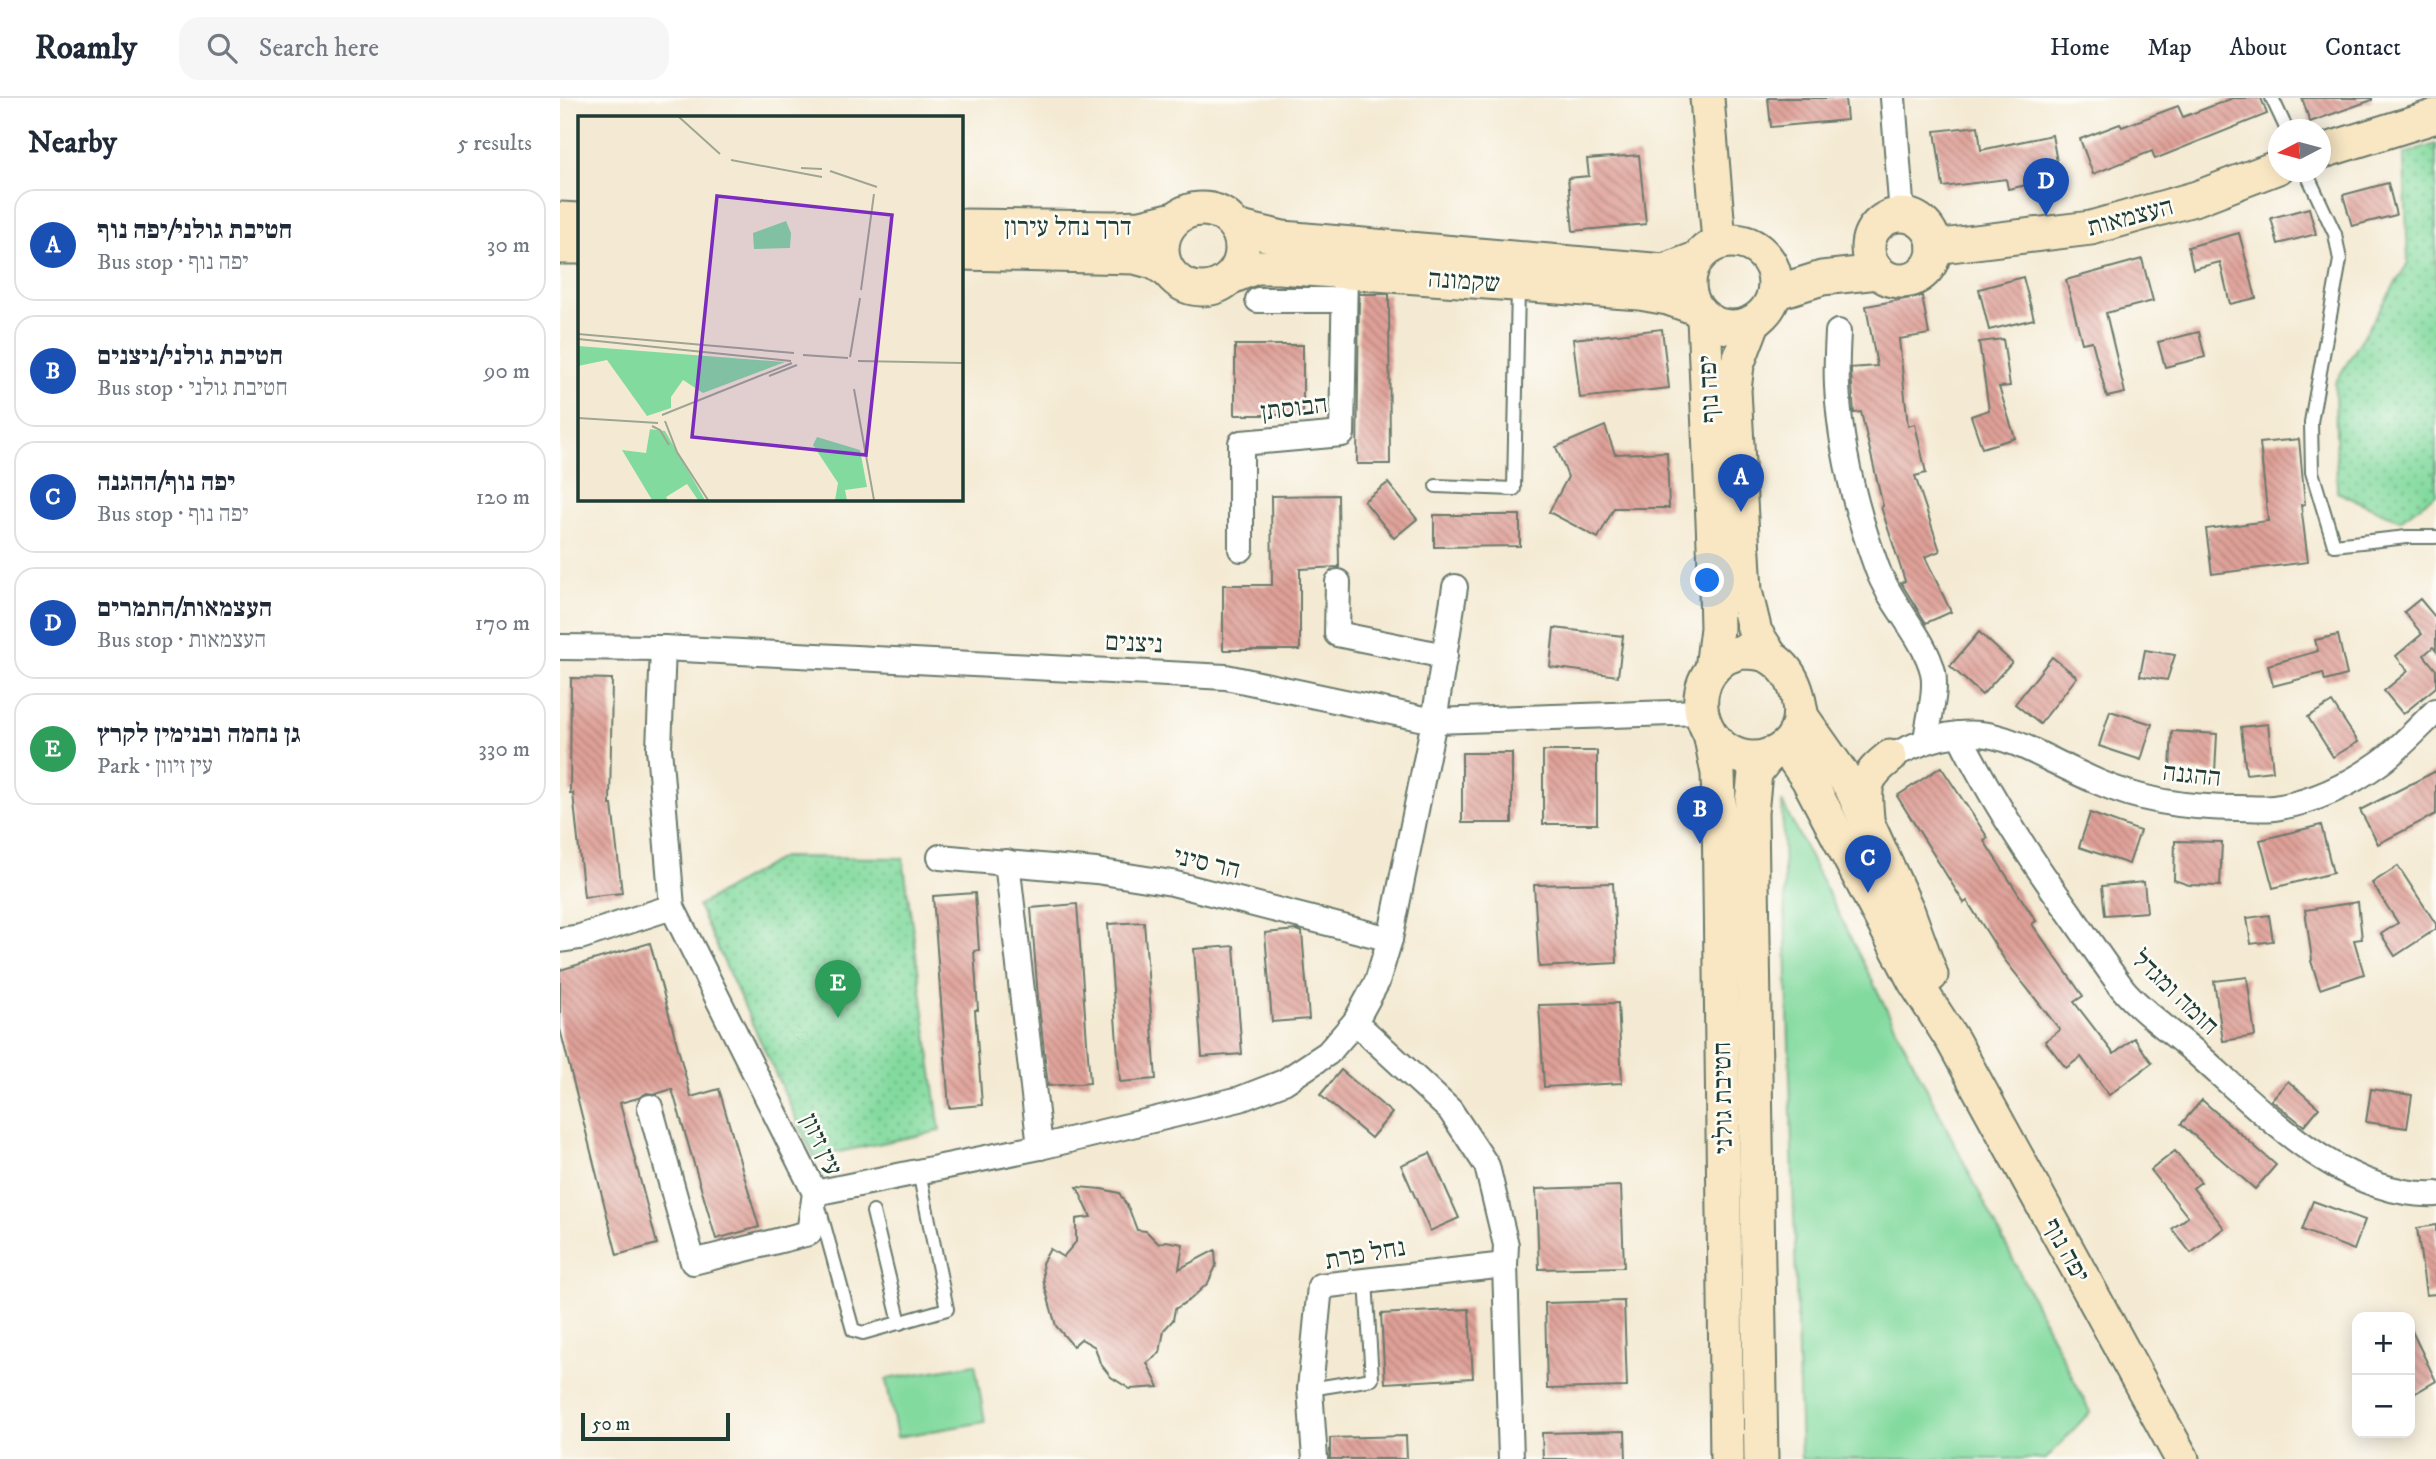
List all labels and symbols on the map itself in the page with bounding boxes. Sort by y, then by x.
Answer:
inset map [578,116,962,500]
north arrow [2268,119,2331,182]
pin: D [2023,158,2069,216]
street label: העצמאות [2084,190,2177,245]
street label: דרך נחל עירון [1004,211,1132,244]
street label: שקמונה [1427,263,1501,300]
street label: יפה נוף [1691,354,1728,424]
street label: הבוסתן [1259,388,1330,429]
pin: A [1718,454,1764,512]
your location [1690,563,1724,597]
street label: ניצנים [1104,626,1164,661]
street label: ההגנה [2161,756,2223,795]
pin: B [1677,786,1723,844]
pin: C [1845,835,1891,893]
street label: הר סיני [1170,840,1243,887]
street label: חומה ומגדל [2124,943,2226,1043]
pin: E [815,960,861,1018]
street label: חטיבת גולני [1706,1042,1741,1154]
street label: עין זיוון [792,1108,849,1181]
street label: יפה נוף [2035,1213,2097,1288]
street label: נחל פרת [1322,1231,1408,1278]
scale bar [581,1410,730,1442]

